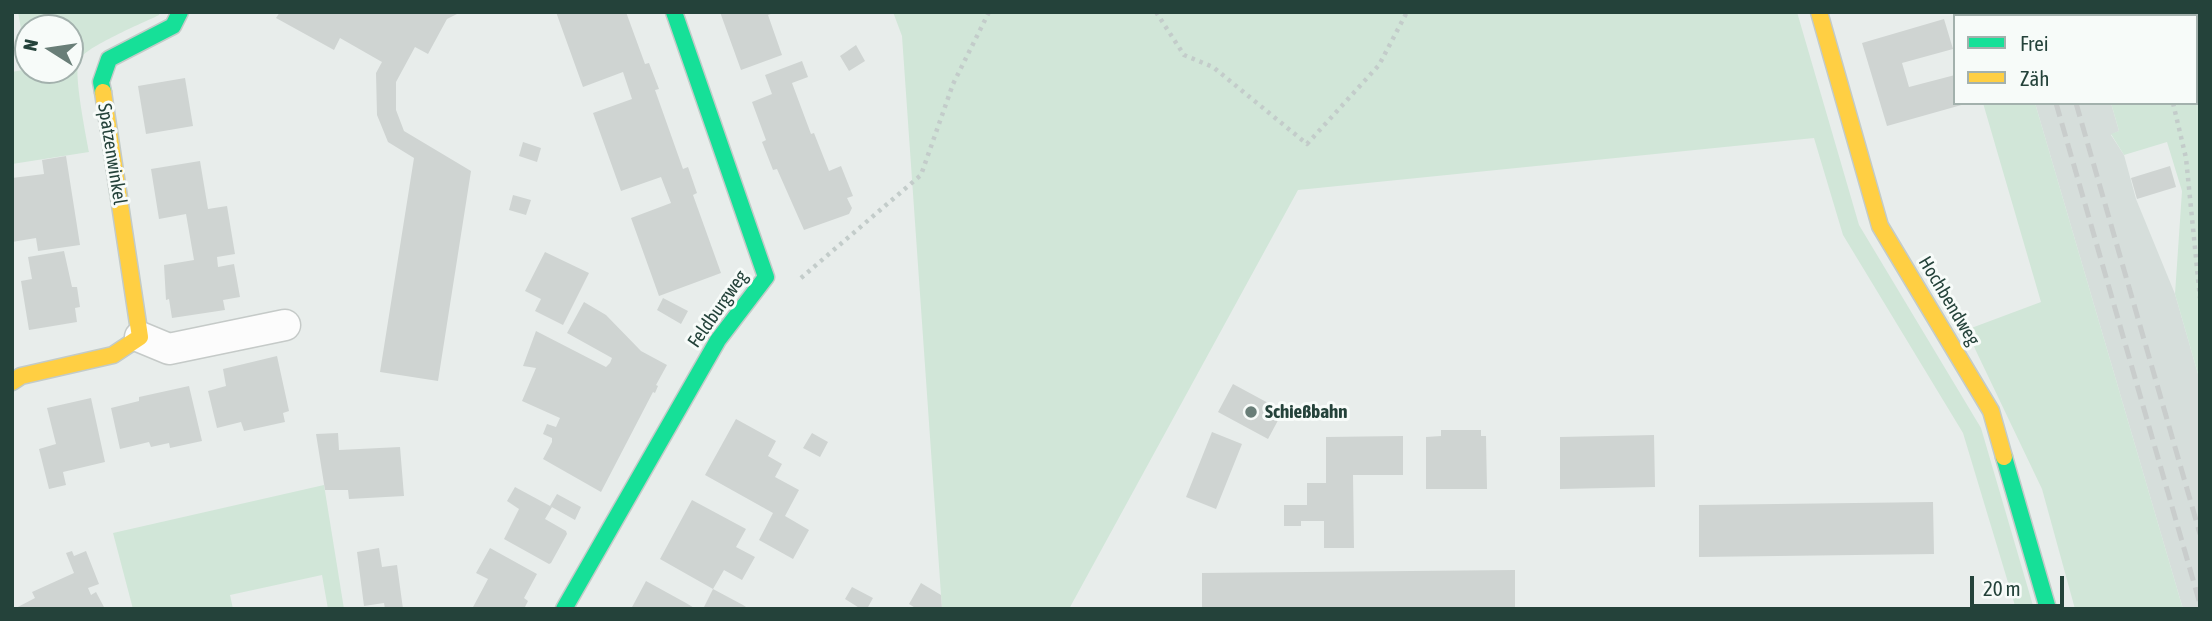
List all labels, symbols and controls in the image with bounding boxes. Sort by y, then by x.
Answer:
north arrow [14,14,84,84]
legend [1953,14,2198,105]
text: Frei [2020,31,2049,55]
text: N [18,37,42,53]
text: Zäh [2020,66,2049,90]
street label: Spatzenwinkel [93,102,131,206]
street label: Hochbendweg [1913,252,1985,350]
street label: Feldburgweg [683,266,753,352]
place label: Schießbahn [1265,401,1347,423]
marker: Schießbahn [1243,404,1259,420]
scale bar [1974,562,2068,606]
text: 20 m [1983,576,2021,600]

